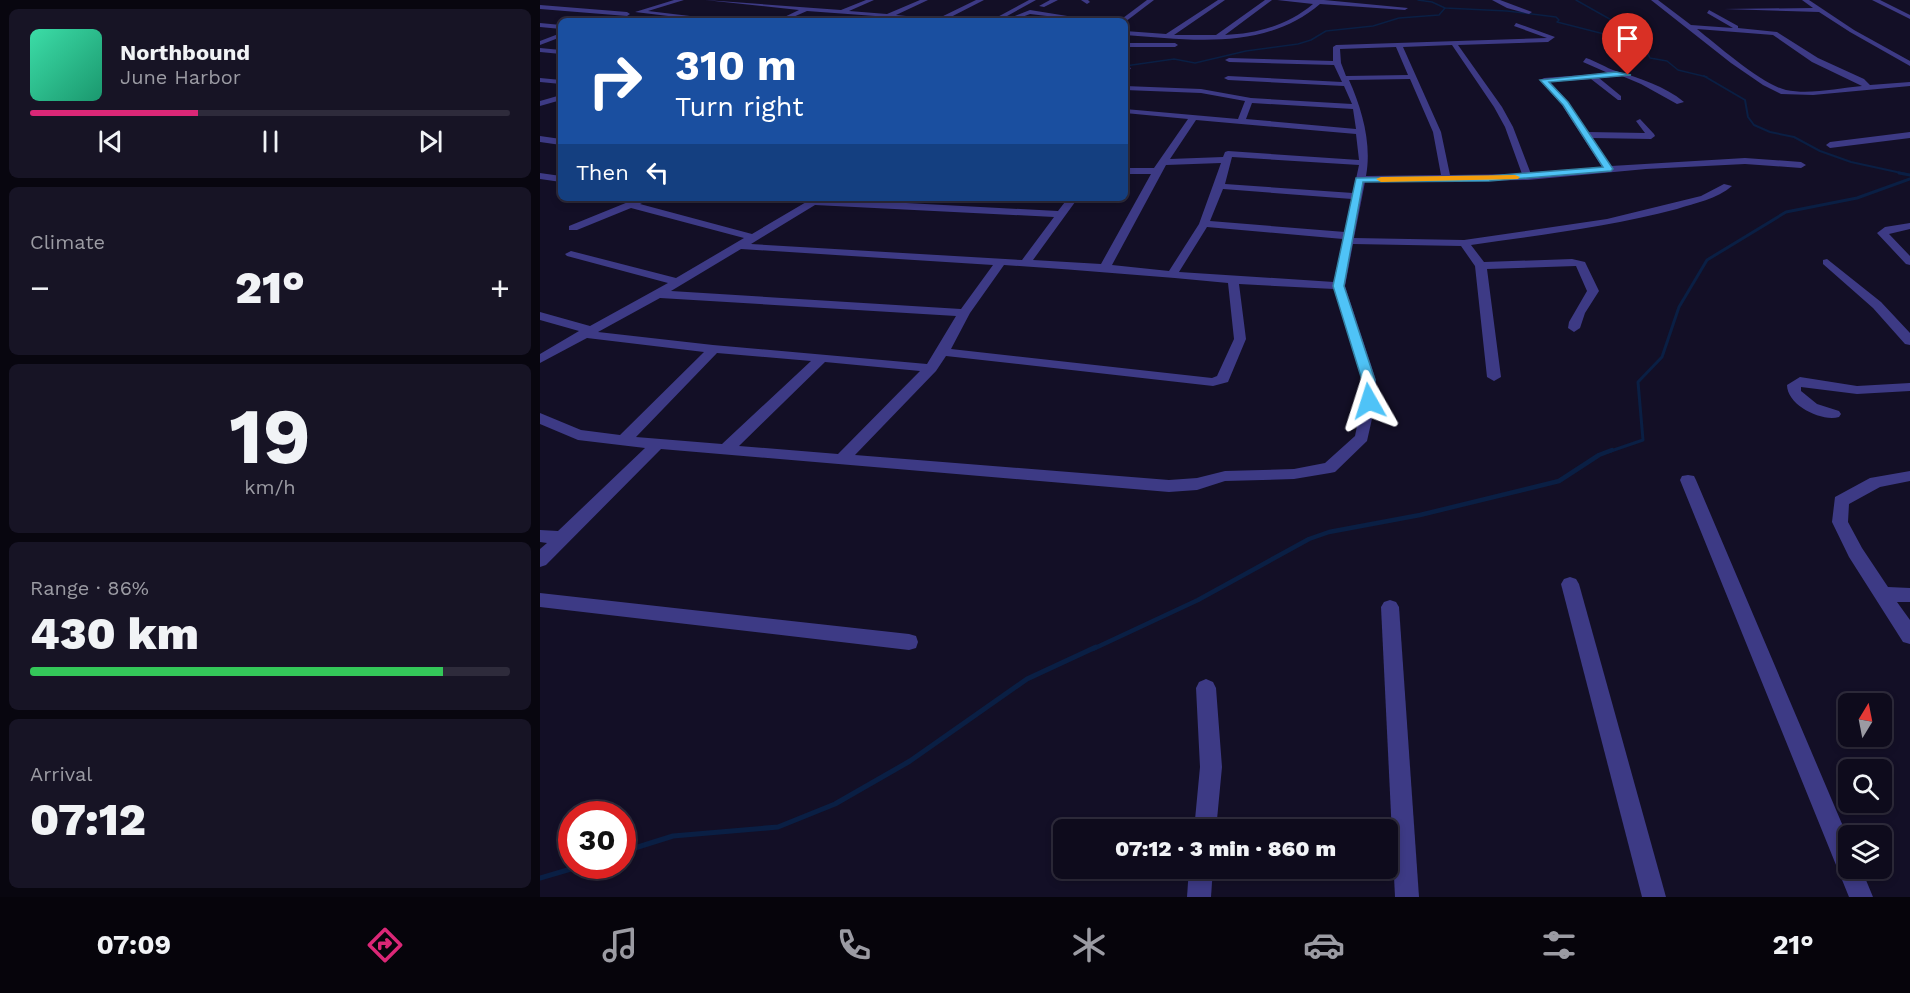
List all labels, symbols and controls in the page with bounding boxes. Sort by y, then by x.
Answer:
pin [1602,13,1653,75]
icon: arrive [1611,22,1644,55]
text: Northbound [120,40,250,65]
text: 310 m [675,41,797,90]
icon: right [576,42,654,120]
text: June Harbor [120,65,241,89]
text: Turn right [675,91,804,123]
icon: previous [94,125,127,158]
icon: pause [254,125,287,158]
icon: next [414,125,447,158]
icon: left [641,156,674,189]
text: Then [576,160,629,185]
text: Climate [30,230,105,254]
text: 21° [235,261,305,314]
text: − [30,268,50,307]
text: + [490,268,510,307]
position arrow [1337,369,1401,433]
text: 19 [229,390,311,482]
text: km/h [244,475,296,499]
text: Range · 86% [30,576,149,600]
text: 430 km [30,607,199,660]
north arrow [1838,693,1892,747]
map controls [1838,693,1892,879]
button: search [1838,759,1892,813]
text: Arrival [30,762,92,786]
text: 07:12 [30,793,146,846]
speed limit sign: 30 [558,801,636,879]
button: layers [1838,825,1892,879]
text: 07:12 · 3 min · 860 m [1115,836,1336,861]
icon: directions [364,924,406,966]
icon: music [599,924,641,966]
icon: phone [833,924,875,966]
icon: climate [1068,924,1110,966]
icon: car [1303,924,1345,966]
icon: filters [1538,924,1580,966]
text: 07:09 [96,929,171,961]
text: 21° [1772,929,1814,961]

